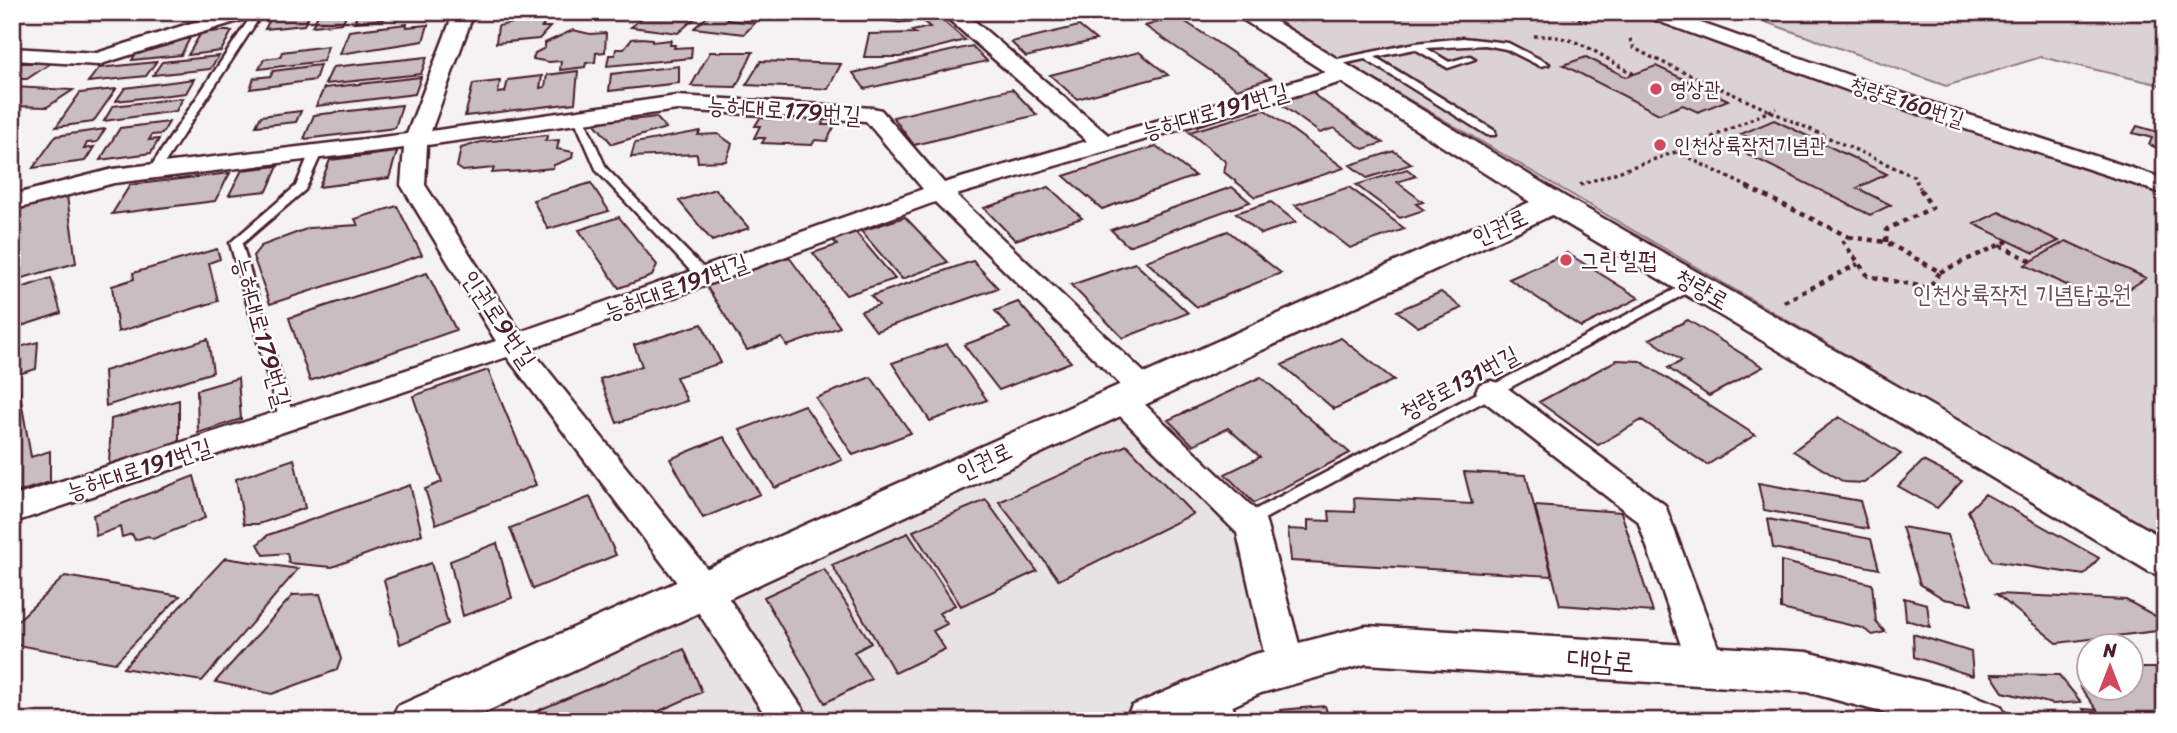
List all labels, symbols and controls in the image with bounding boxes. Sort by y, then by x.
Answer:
street label: 청량로160번길 [1845,66,1969,138]
street label: 능허대로191번길 [1137,70,1293,152]
place label: 영상관 [1670,70,1721,108]
marker: 영상관 [1648,81,1664,97]
street label: 능허대로179번길 [705,84,863,136]
place label: 인천상륙작전기념관 [1674,126,1826,164]
marker: 인천상륙작전기념관 [1652,137,1668,153]
street label: 인권로 [1465,196,1535,258]
place label: 그린힐펍 [1580,239,1657,281]
street label: 능허대로191번길 [598,241,754,333]
street label: 능허대로179번길 [221,252,303,412]
marker: 그린힐펍 [1558,252,1574,268]
street label: 청량로 [1666,256,1738,322]
street label: 인권로9번길 [450,261,548,377]
park label: 인천상륙작전 기념탑공원 [1913,273,2131,315]
street label: 청량로131번길 [1392,334,1526,432]
street label: 능허대로191번길 [61,426,217,512]
street label: 인권로 [949,430,1019,492]
north arrow [2076,632,2146,702]
street label: 대암로 [1566,633,1636,687]
text: N [2102,634,2117,667]

